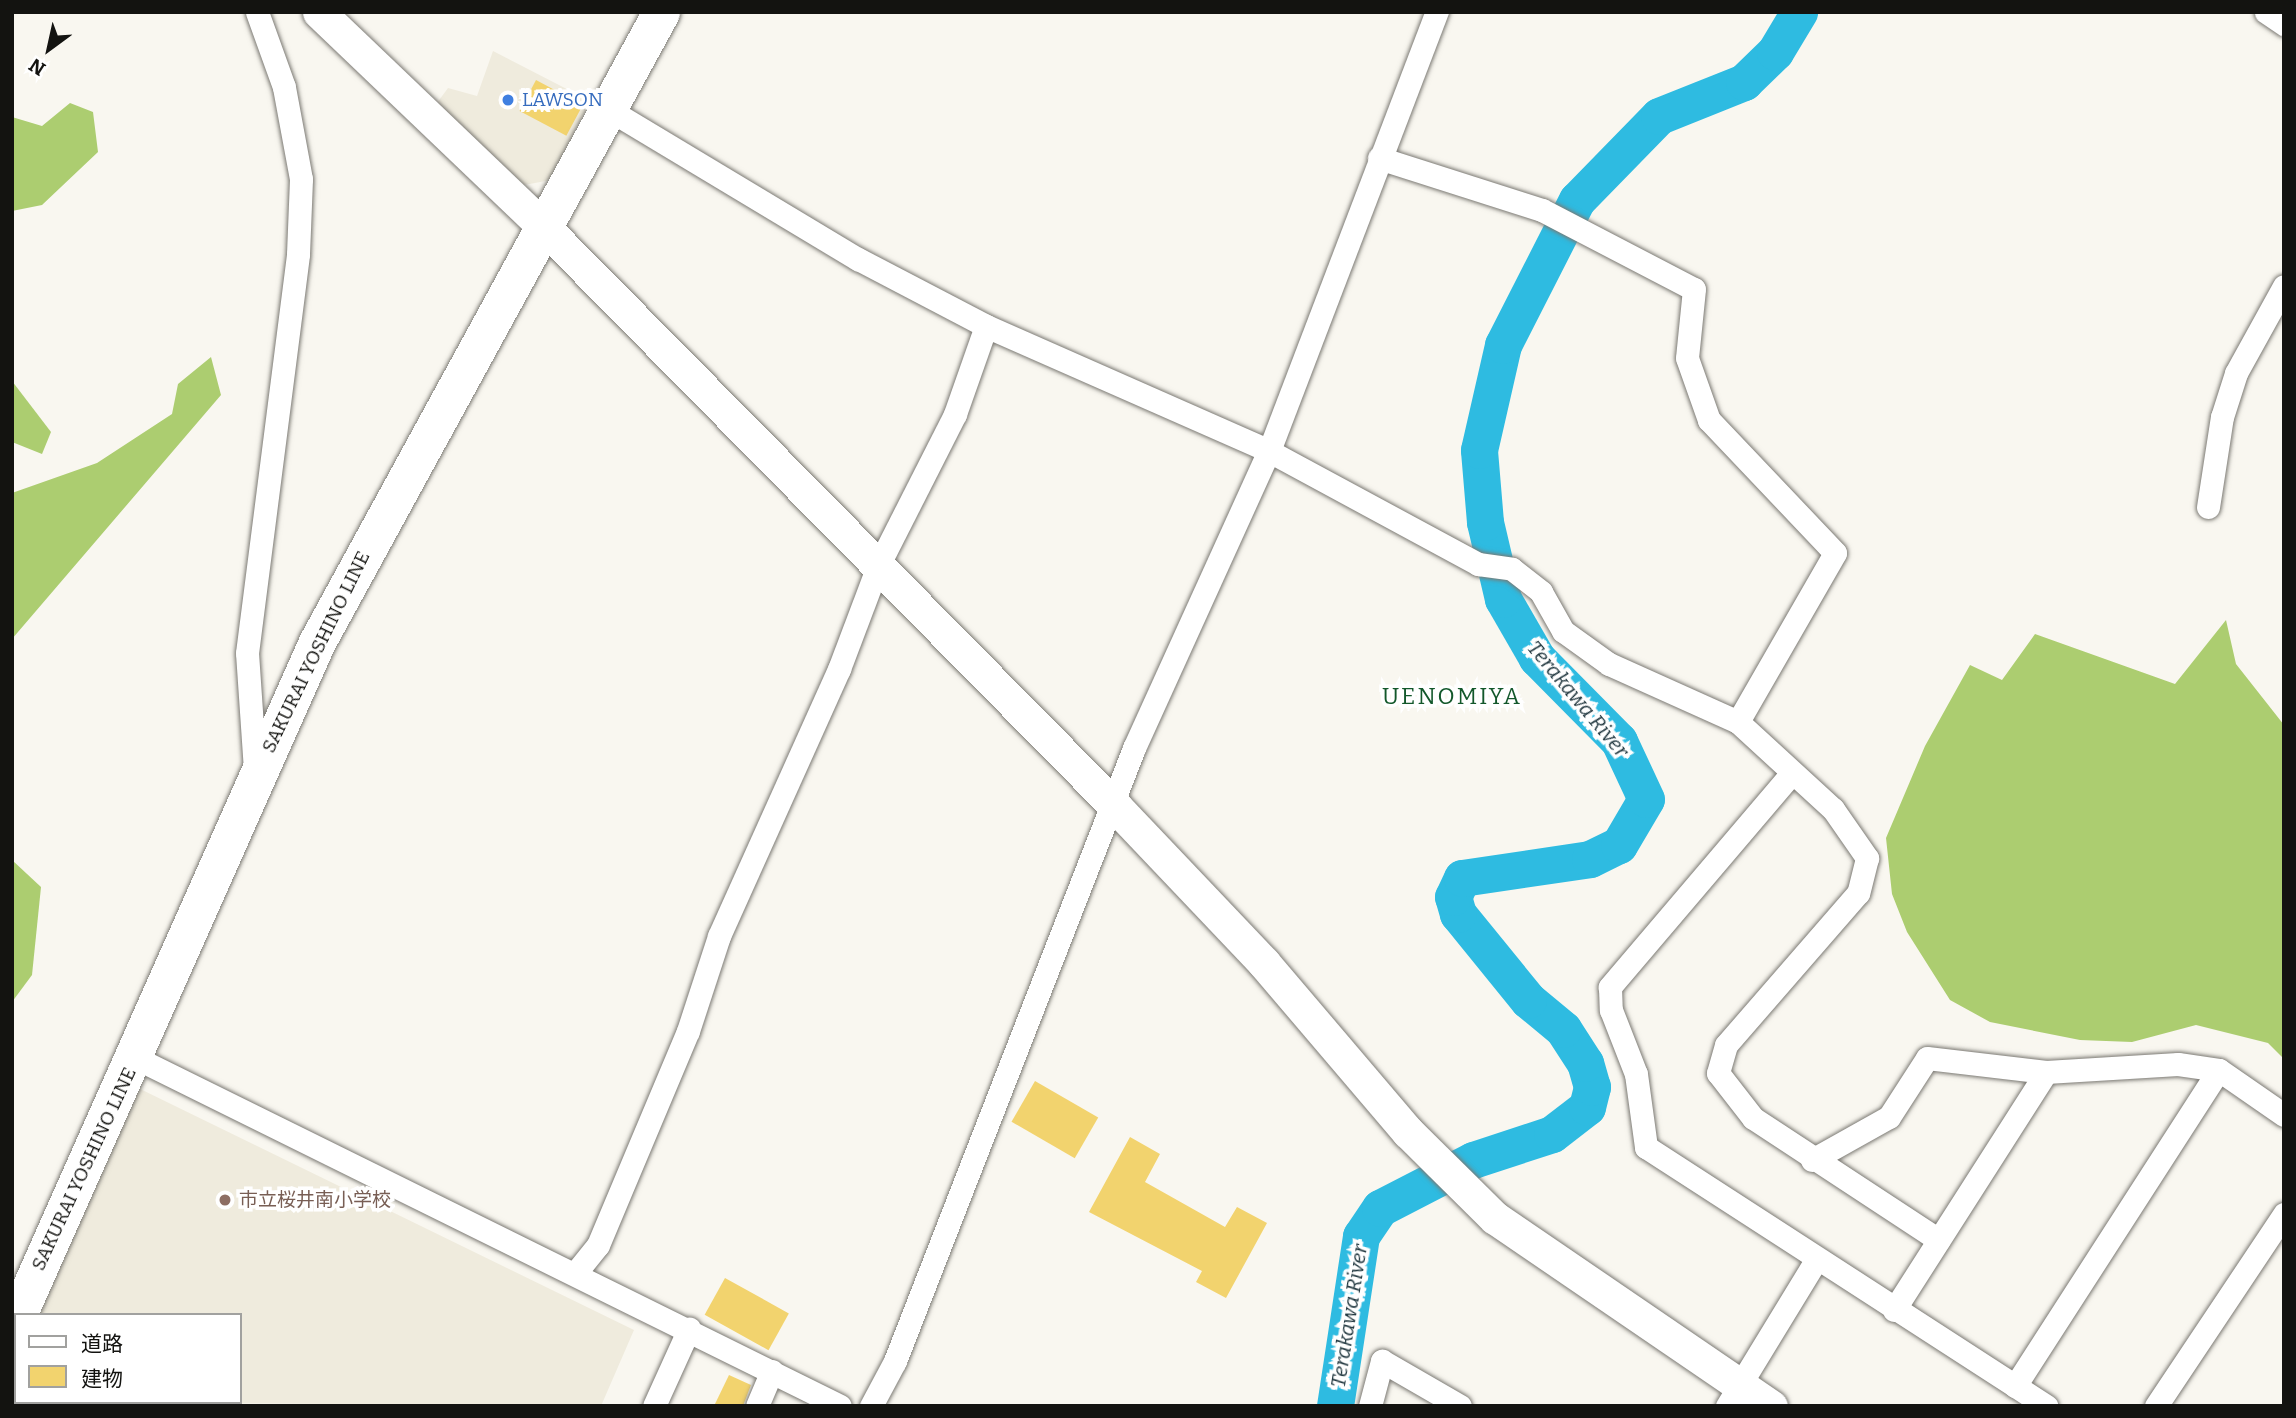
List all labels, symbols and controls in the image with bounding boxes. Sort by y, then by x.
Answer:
north arrow [14,14,84,84]
text: N [25,53,50,81]
place label: LAWSON [522,89,603,111]
marker: LAWSON [500,92,516,108]
street label: SAKURAI YOSHINO LINE [257,548,375,756]
water label: Terakawa River [1522,635,1634,763]
district label: UENOMIYA [1383,682,1521,710]
street label: SAKURAI YOSHINO LINE [27,1064,141,1274]
place label: 市立桜井南小学校 [239,1189,391,1211]
marker: 市立桜井南小学校 [217,1192,233,1208]
water label: Terakawa River [1325,1243,1373,1389]
legend [14,1313,242,1404]
text: 道路 [81,1331,123,1357]
text: 建物 [81,1366,123,1392]

